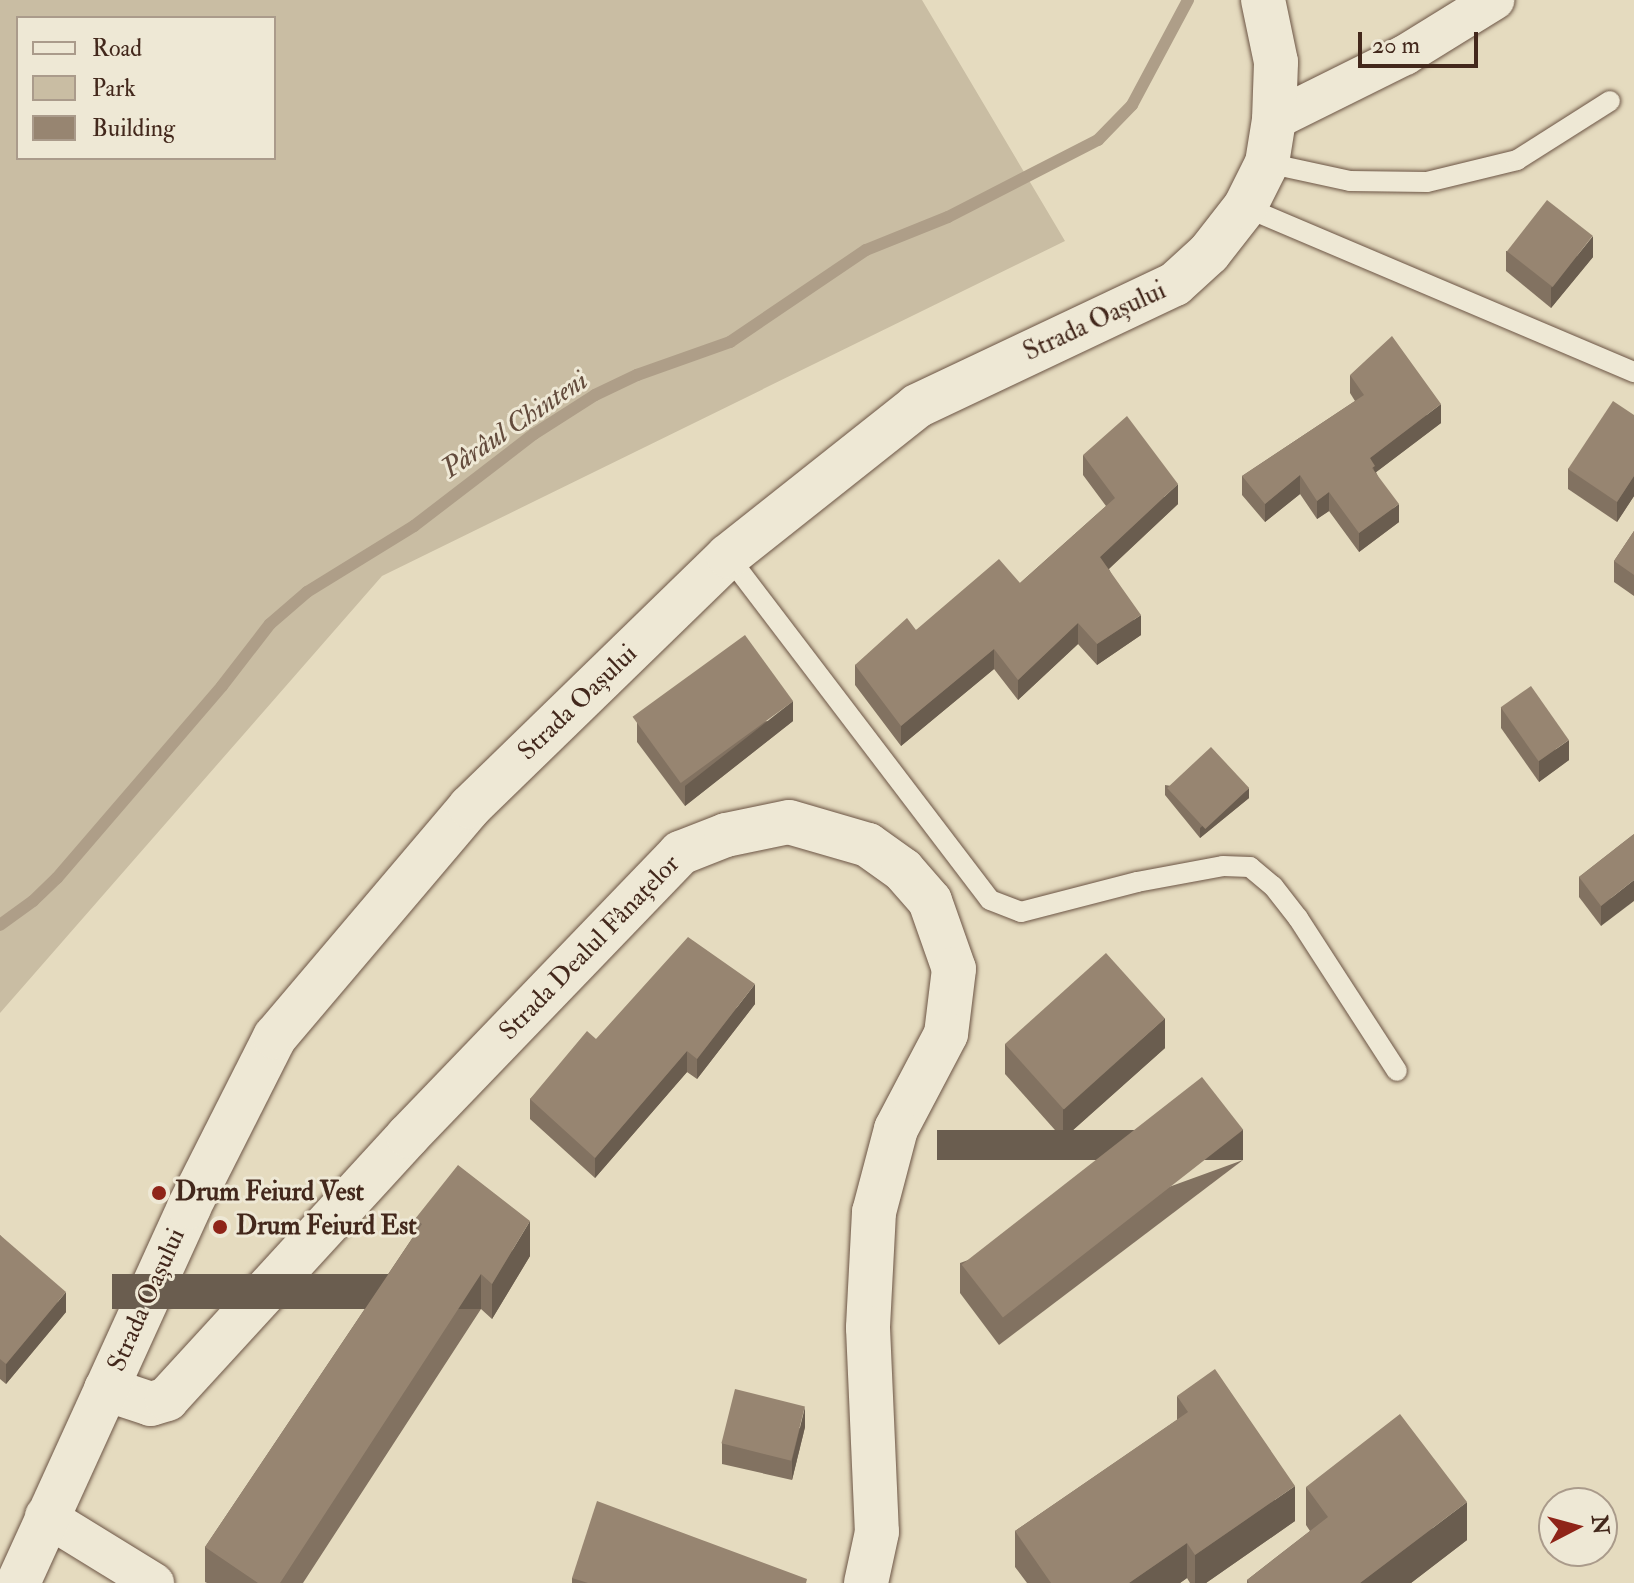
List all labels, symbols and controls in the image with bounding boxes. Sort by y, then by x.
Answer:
legend [16,16,276,160]
scale bar [1362,16,1482,66]
text: 20 m [1372,30,1420,61]
text: Road [92,33,142,64]
text: Park [92,73,136,104]
text: Building [92,113,175,144]
street label: Strada Oașului [1019,275,1171,369]
water label: Pârâul Chinteni [436,364,594,486]
street label: Strada Oașului [512,639,644,767]
street label: Strada Dealul Fânațelor [493,849,687,1047]
place label: Drum Feiurd Vest [175,1177,364,1209]
marker: Drum Feiurd Vest [150,1184,168,1202]
place label: Drum Feiurd Est [236,1211,417,1243]
marker: Drum Feiurd Est [211,1218,229,1236]
street label: Strada Oașului [102,1224,192,1376]
north arrow [1538,1487,1618,1567]
text: N [1585,1513,1615,1536]

